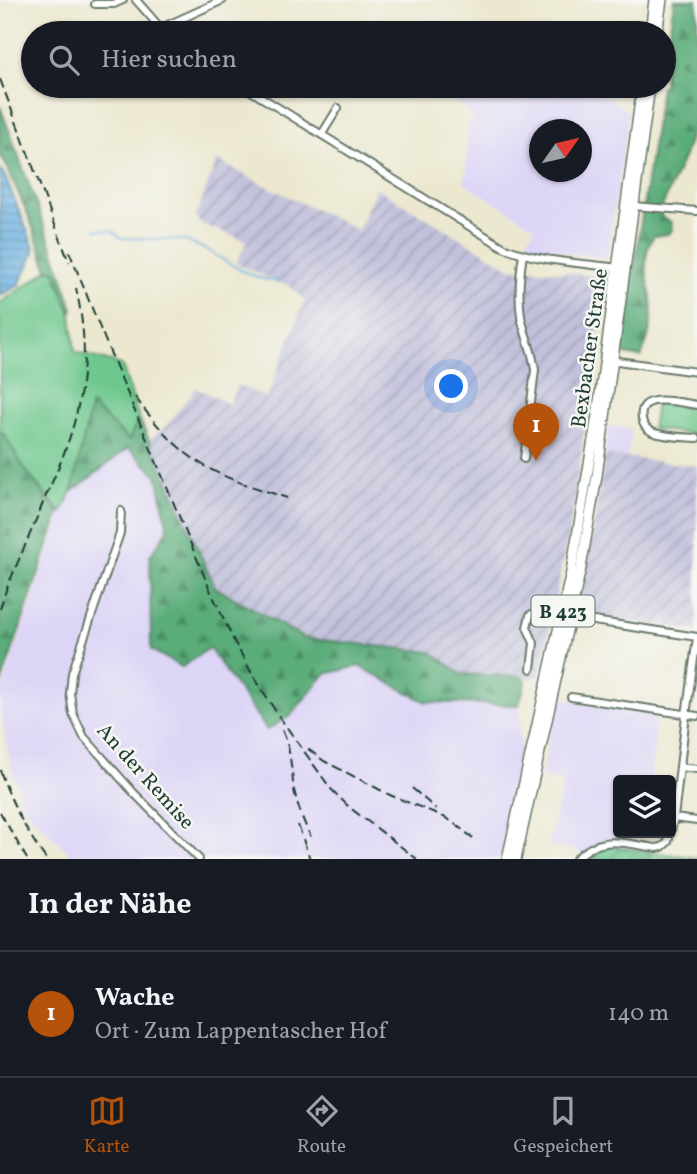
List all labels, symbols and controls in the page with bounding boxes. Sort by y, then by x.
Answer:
search box [21,21,676,98]
icon: search [45,41,83,79]
text: Hier suchen [101,42,237,78]
north arrow [529,119,592,182]
street label: Bexbacher Straße [565,266,616,430]
your location [434,369,468,403]
pin: 1 [513,403,559,461]
road number: B 423 [532,596,594,626]
street label: An der Remise [89,717,201,837]
map controls [613,775,676,838]
button: layers [613,775,676,838]
text: In der Nähe [28,884,192,926]
text: Wache [95,980,175,1016]
text: 1 [46,998,56,1030]
text: 140 m [608,998,669,1030]
text: Ort · Zum Lappentascher Hof [95,1016,386,1048]
tab: Karte [84,1092,130,1160]
tab: Route [297,1092,346,1160]
tab: Gespeichert [514,1092,613,1160]

